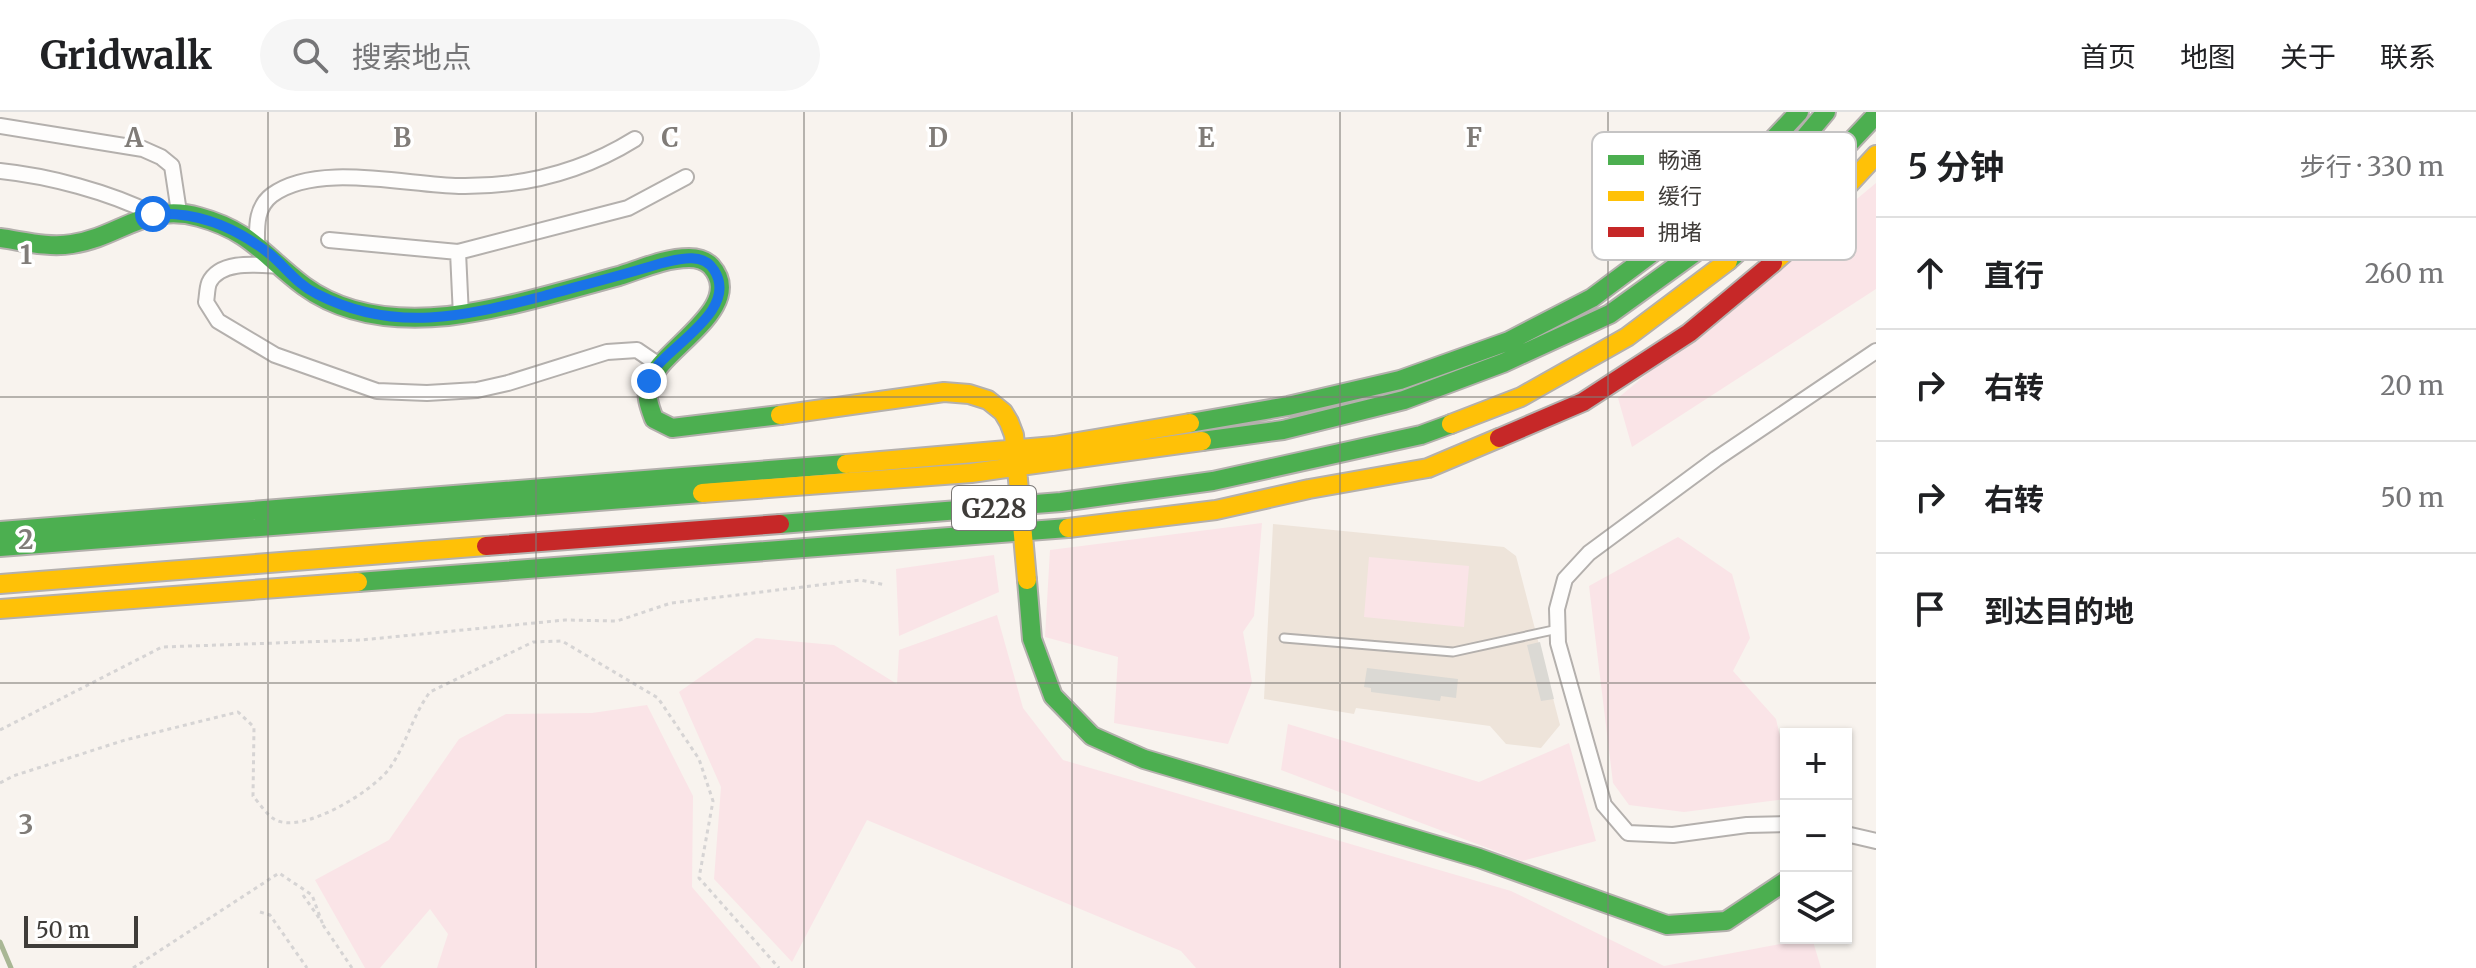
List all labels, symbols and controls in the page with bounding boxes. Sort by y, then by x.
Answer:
search box [260,19,820,91]
text: Gridwalk [40,32,212,79]
icon: search [288,33,332,77]
text: 搜索地点 [352,38,472,76]
text: 首页 [2080,39,2136,75]
text: 地图 [2180,39,2236,75]
text: 关于 [2280,39,2336,75]
text: 联系 [2380,39,2436,75]
text: A [124,121,144,154]
text: B [393,121,411,154]
text: C [661,121,679,154]
text: D [928,121,948,154]
text: E [1198,121,1215,154]
text: F [1466,121,1482,154]
legend [1592,132,1856,260]
text: 畅通 [1658,146,1702,174]
text: 5 分钟 [1908,146,2004,188]
text: 步行 · 330 m [2300,150,2444,183]
text: 缓行 [1658,182,1702,210]
route start [135,196,171,232]
text: 拥堵 [1658,218,1702,246]
text: 1 [20,238,32,271]
icon: ahead [1908,251,1952,295]
text: 直行 [1984,256,2044,294]
text: 260 m [2365,257,2444,290]
route end [631,363,667,399]
icon: right [1908,363,1952,407]
text: 右转 [1984,368,2044,406]
text: 20 m [2380,369,2444,402]
icon: right [1908,475,1952,519]
text: 右转 [1984,480,2044,518]
text: 50 m [2380,481,2444,514]
road number: G228 [952,486,1036,530]
text: 2 [18,523,34,556]
icon: arrive [1908,587,1952,631]
text: 到达目的地 [1984,592,2134,630]
map controls [1780,728,1852,944]
button: + [1780,728,1852,800]
button: − [1780,800,1852,872]
text: 3 [19,808,33,841]
button: layers [1780,872,1852,944]
scale bar [24,912,138,948]
text: 50 m [36,916,90,944]

